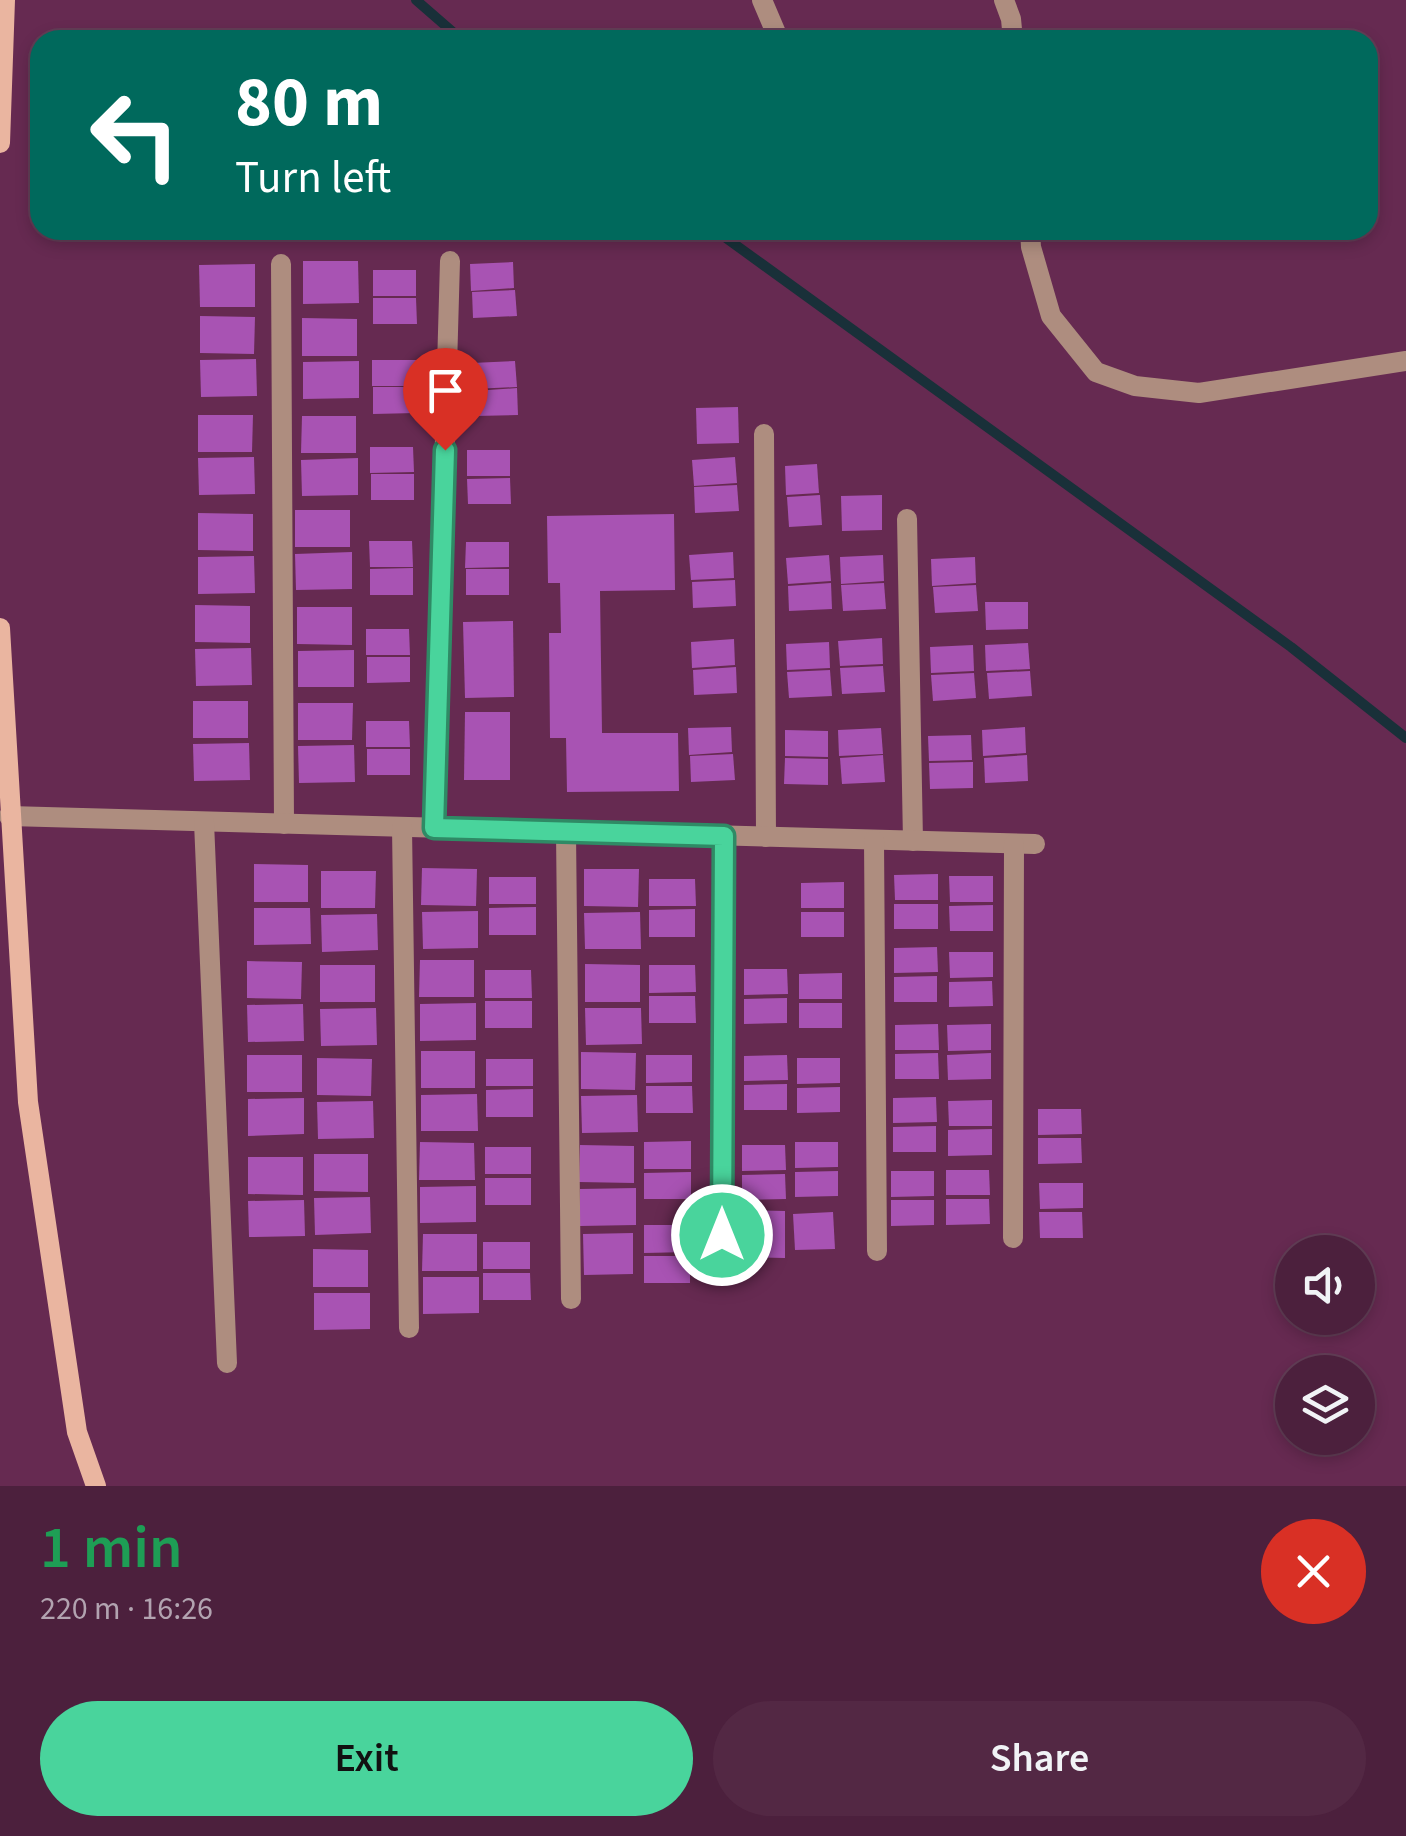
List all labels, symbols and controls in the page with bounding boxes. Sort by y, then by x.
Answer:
text: 80 m [235,53,383,153]
icon: left [70,70,200,200]
text: Turn left [235,146,391,210]
pin [403,348,488,451]
icon: arrive [418,363,473,418]
position arrow [670,1183,774,1287]
map controls [1275,1235,1375,1455]
button: sound [1275,1235,1375,1335]
button: layers [1275,1355,1375,1455]
text: 1 min [40,1506,183,1591]
button: close [1261,1519,1366,1624]
text: 220 m · 16:26 [40,1586,213,1632]
button: Exit [40,1701,693,1816]
button: Share [713,1701,1366,1816]

